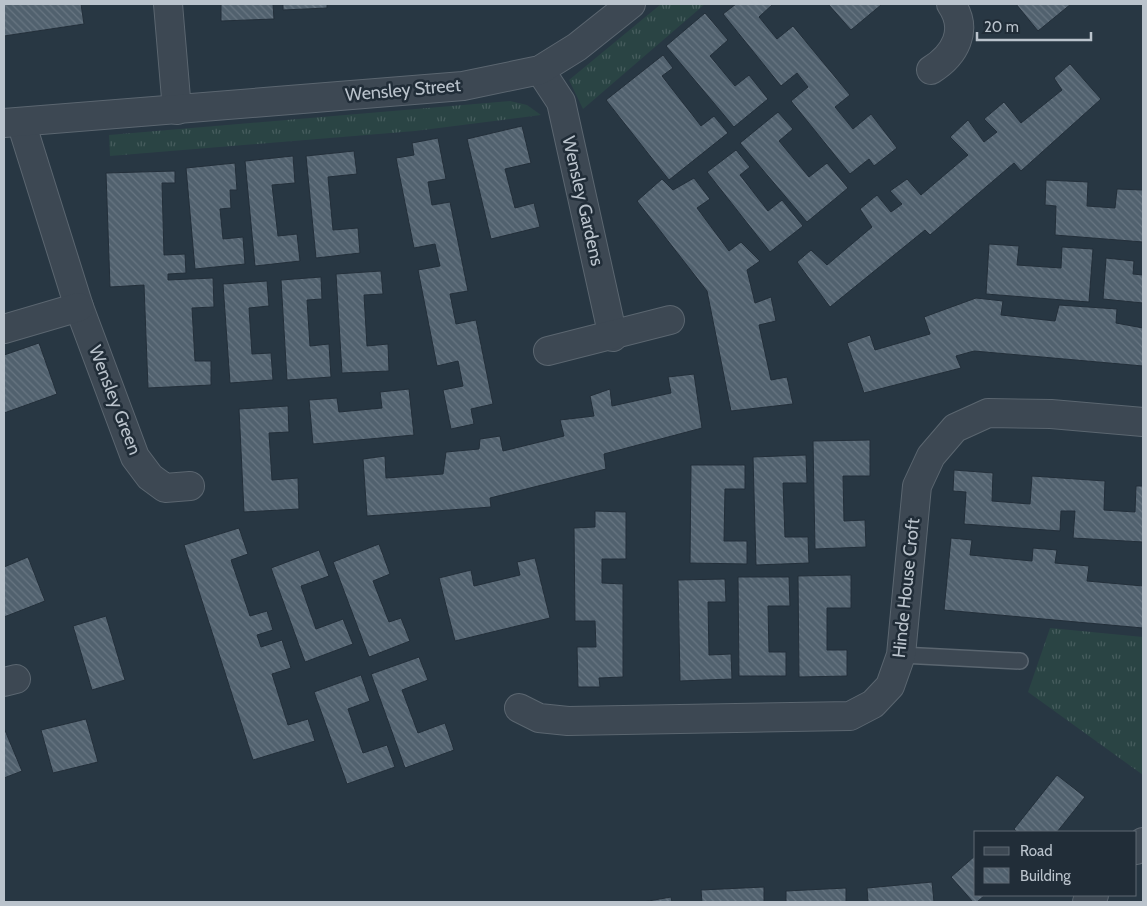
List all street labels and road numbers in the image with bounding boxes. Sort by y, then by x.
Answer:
street label: Wensley Street [344,74,462,106]
street label: Wensley Gardens [557,134,609,268]
street label: Wensley Green [84,342,146,458]
street label: Hinde House Croft [888,517,924,659]

